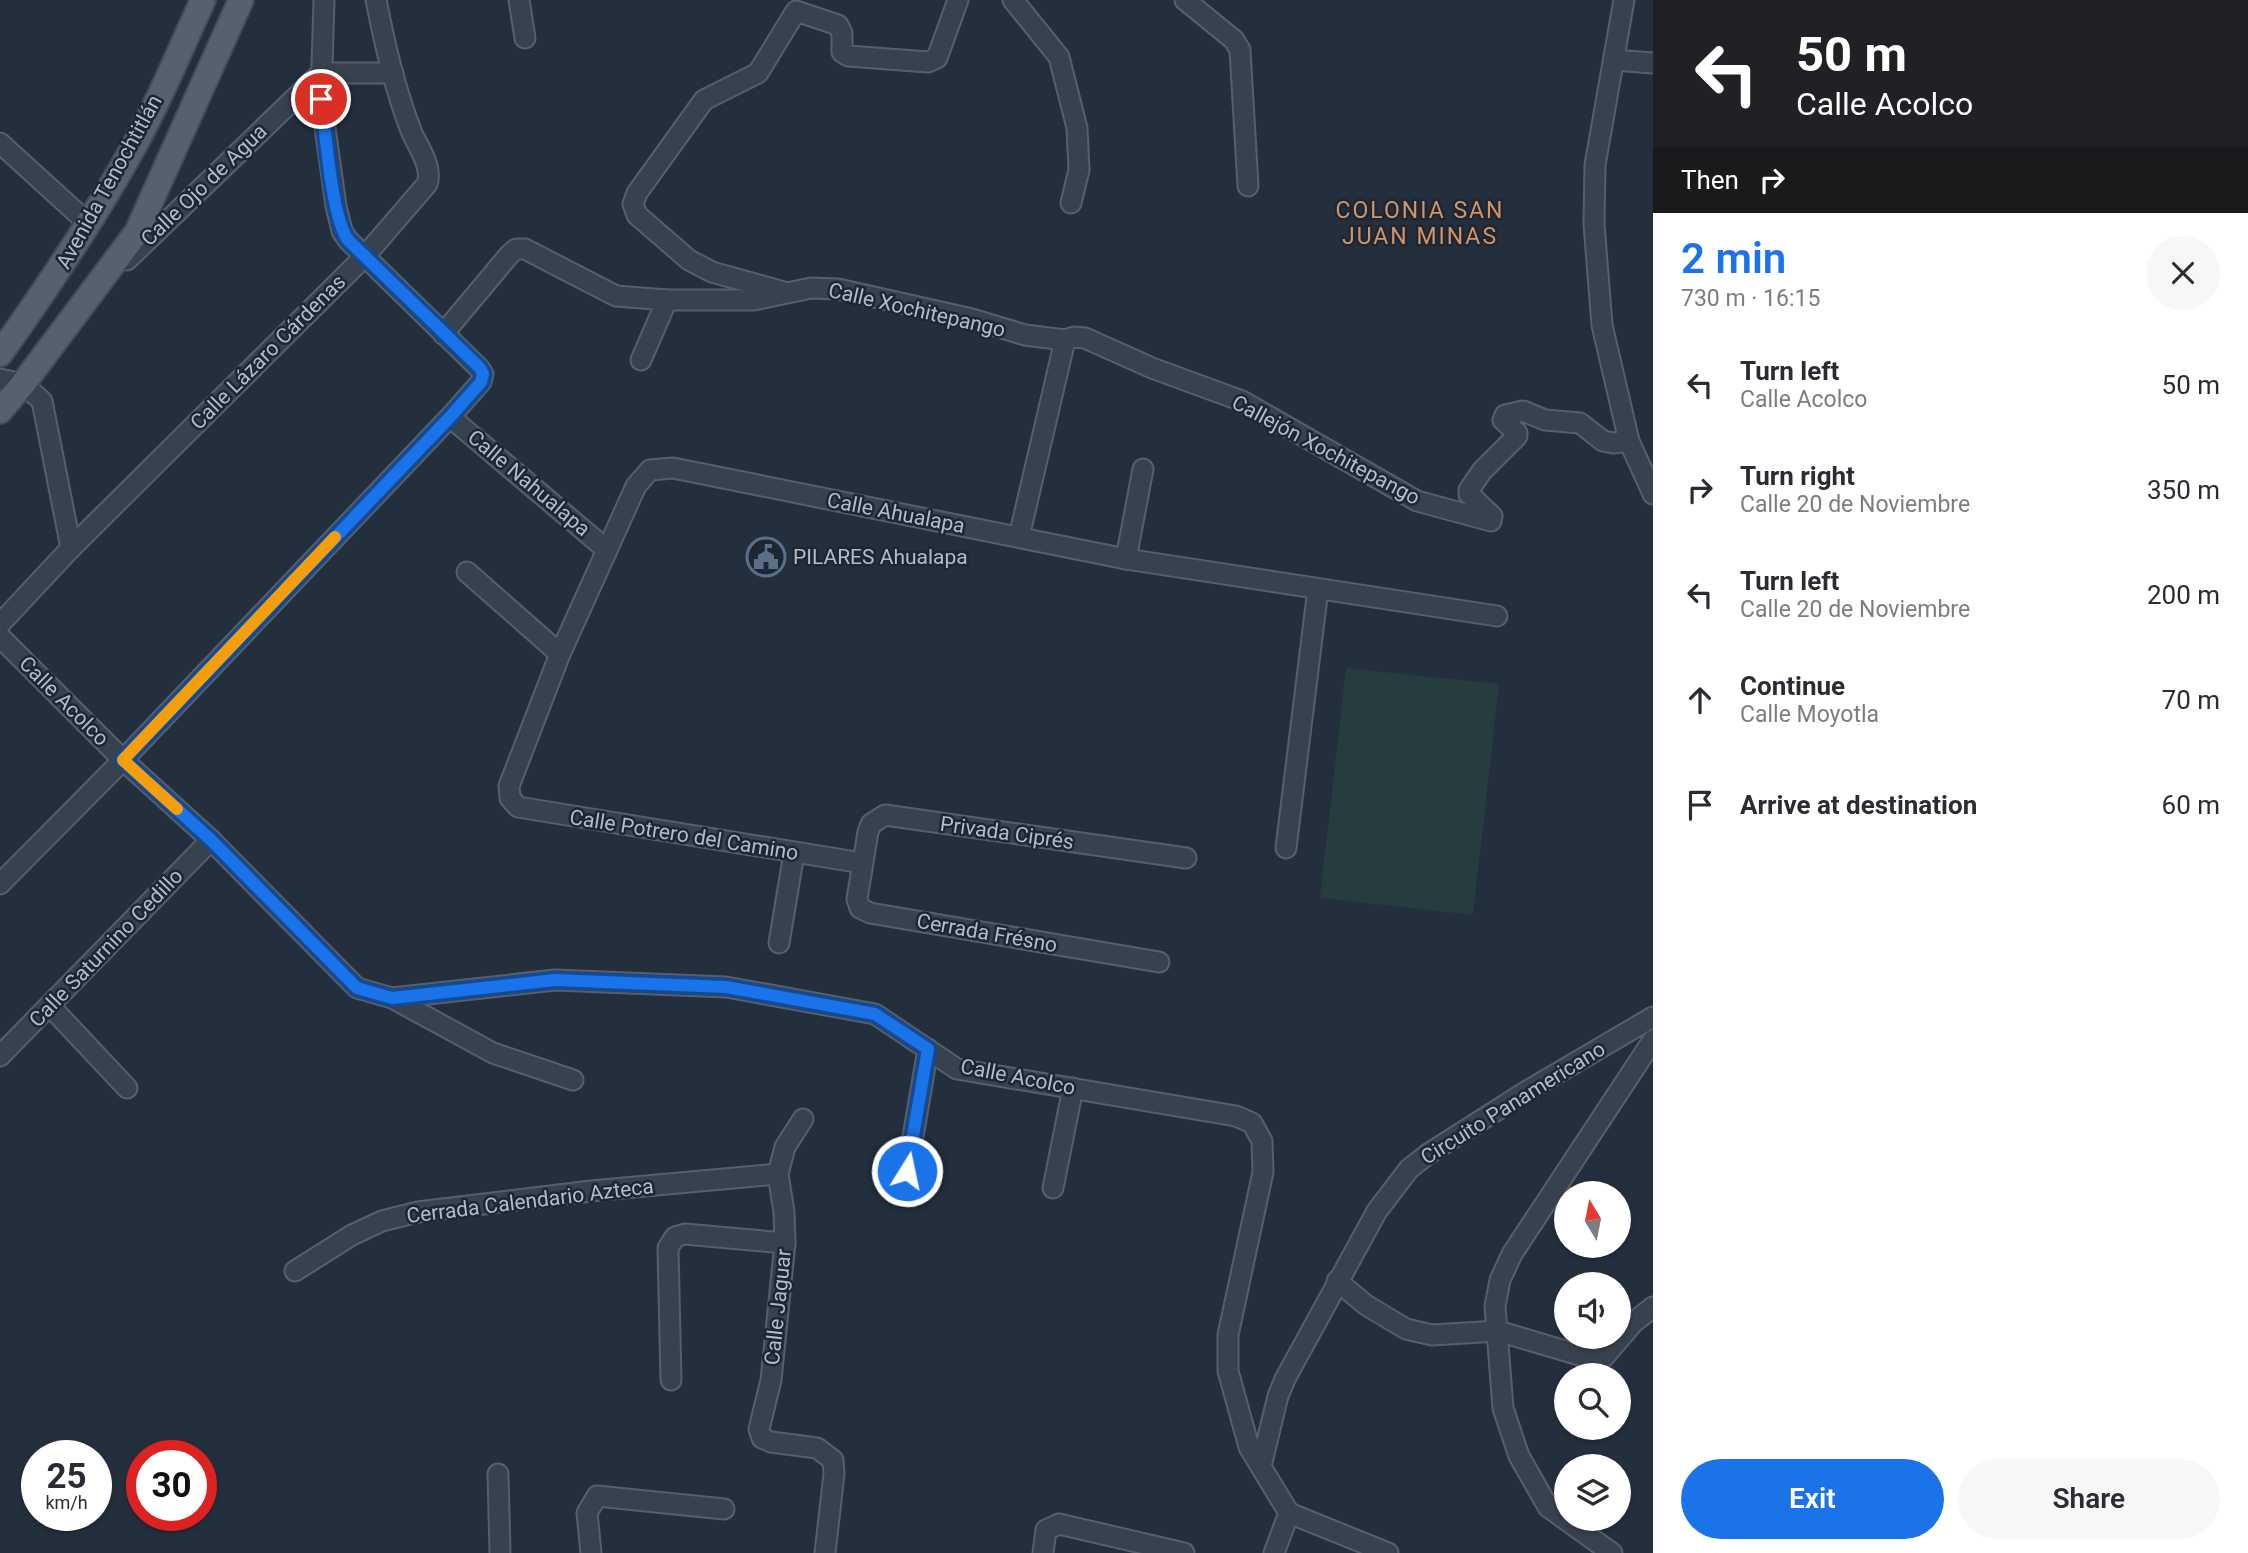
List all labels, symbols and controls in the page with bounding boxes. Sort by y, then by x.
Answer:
text: 50 m [1796,26,1907,83]
icon: left [1681,28,1772,119]
pin [291,69,351,129]
icon: arrive [302,80,340,118]
text: Calle Acolco [1796,85,1973,123]
street label: Avenida Tenochtitlán [51,91,167,273]
street label: Calle Ojo de Agua [136,119,272,251]
icon: right [1753,161,1791,199]
text: Then [1681,165,1739,195]
district label: COLONIA SAN JUAN MINAS [1336,197,1504,250]
text: 2 min [1681,234,1786,283]
button: close [2146,236,2220,310]
street label: Calle Lázaro Cárdenas [186,270,350,434]
street label: Calle Xochitepango [826,278,1008,342]
text: 730 m · 16:15 [1681,285,1820,312]
text: Turn left [1740,356,1839,386]
icon: left [1681,366,1719,404]
text: 50 m [2162,370,2220,400]
text: Calle Acolco [1740,386,1867,413]
street label: Callejón Xochitepango [1228,390,1424,510]
street label: Calle Nahualapa [463,425,595,541]
text: Turn right [1740,461,1855,491]
icon: right [1681,471,1719,509]
text: 350 m [2147,475,2220,505]
street label: Calle Ahualapa [825,488,967,538]
text: Calle 20 de Noviembre [1740,491,1970,518]
public building icon: PILARES Ahualapa [745,536,787,578]
place label: PILARES Ahualapa [793,545,968,569]
text: Turn left [1740,566,1839,596]
icon: left [1681,576,1719,614]
text: 200 m [2147,580,2220,610]
text: Calle 20 de Noviembre [1740,596,1970,623]
street label: Calle Acolco [14,651,114,751]
text: Continue [1740,671,1845,701]
icon: ahead [1681,681,1719,719]
text: 70 m [2162,685,2220,715]
text: Calle Moyotla [1740,701,1879,728]
icon: arrive [1681,786,1719,824]
text: Arrive at destination [1740,790,1977,820]
text: 60 m [2162,790,2220,820]
street label: Calle Potrero del Camino [568,805,800,865]
street label: Privada Ciprés [939,812,1075,854]
street label: Calle Saturnino Cedillo [24,864,188,1032]
street label: Cerrada Frésno [915,909,1059,957]
street label: Circuito Panamericano [1417,1036,1610,1170]
street label: Calle Acolco [959,1054,1077,1100]
position arrow [870,1134,944,1208]
street label: Cerrada Calendario Azteca [405,1174,655,1228]
north arrow [1554,1181,1631,1258]
map controls [1554,1181,1631,1531]
street label: Calle Jaguar [760,1248,796,1366]
button: sound [1554,1272,1631,1349]
button: search [1554,1363,1631,1440]
speed limit sign: 30 [126,1440,217,1531]
button: layers [1554,1454,1631,1531]
text: 25 [46,1456,87,1497]
button: Exit [1681,1459,1944,1539]
button: Share [1958,1459,2220,1539]
text: km/h [45,1492,88,1513]

